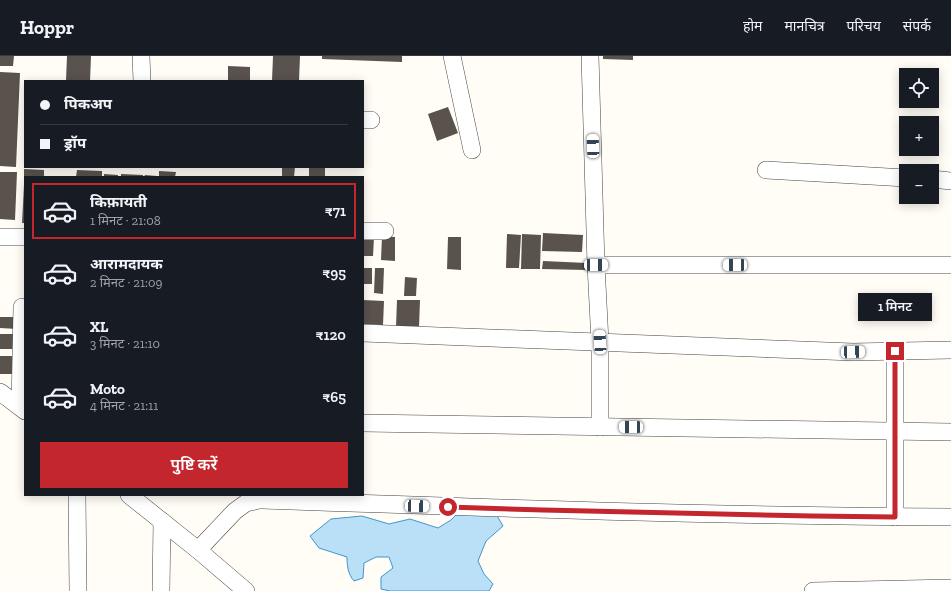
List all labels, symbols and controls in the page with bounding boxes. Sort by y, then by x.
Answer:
text: Hoppr [20,16,74,39]
text: होम [743,18,762,35]
text: मानचित्र [784,18,825,35]
text: परिचय [847,18,881,35]
text: संपर्क [903,18,931,35]
map controls [899,68,939,204]
button: locate [899,68,939,108]
text: पिकअप [64,95,112,113]
button: + [899,116,939,156]
text: ड्रॉप [64,134,86,152]
car [587,134,599,158]
button: − [899,164,939,204]
icon: car [42,193,78,229]
text: किफ़ायती [90,193,147,211]
text: ₹71 [325,202,346,220]
text: 1 मिनट · 21:08 [90,213,161,228]
icon: car [42,255,78,291]
text: आरामदायक [90,255,163,273]
car [584,259,608,271]
car [723,259,747,271]
text: ₹95 [322,264,346,282]
text: 2 मिनट · 21:09 [90,275,162,290]
callout: 1 मिनट [858,293,932,321]
text: 1 मिनट [878,299,912,314]
icon: car [42,317,78,353]
text: XL [90,318,108,336]
text: ₹120 [315,326,346,344]
car [593,330,607,354]
text: 3 मिनट · 21:10 [90,336,160,351]
route end [886,342,904,360]
car [841,346,865,358]
icon: car [42,379,78,415]
text: Moto [90,380,125,398]
text: ₹65 [322,388,346,406]
text: 4 मिनट · 21:11 [90,398,158,413]
car [619,421,643,433]
button: पुष्टि करें [40,442,348,488]
route start [439,498,457,516]
car [405,500,429,512]

